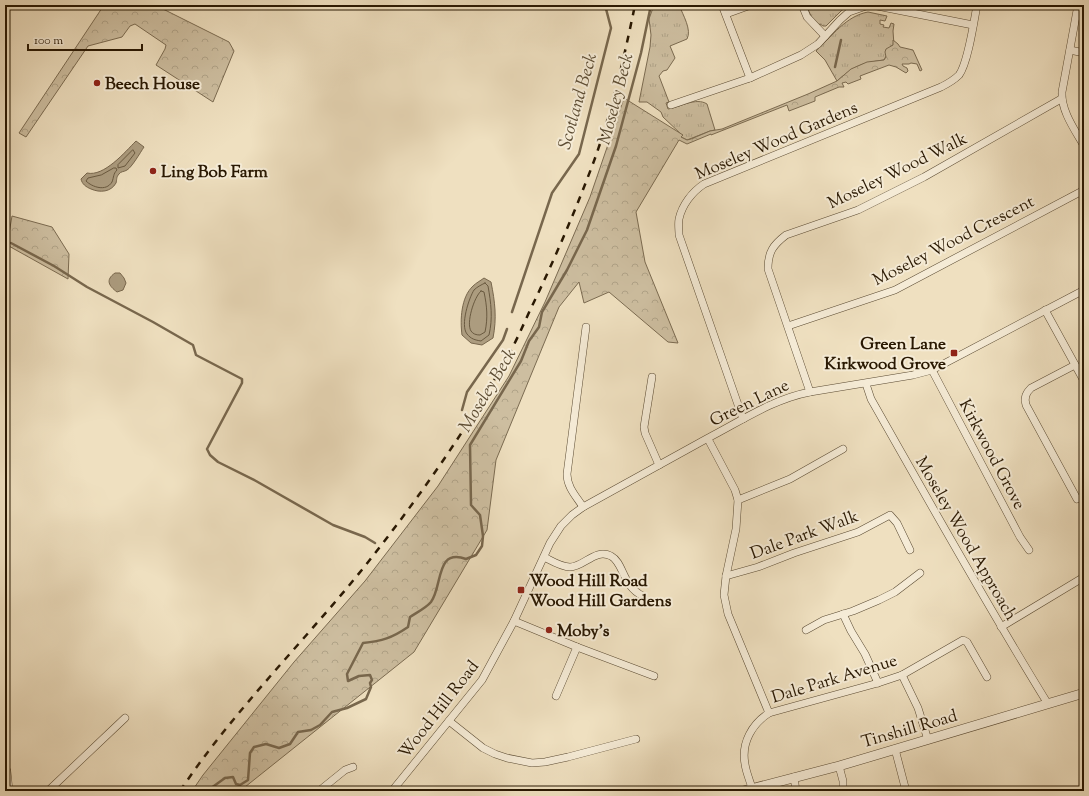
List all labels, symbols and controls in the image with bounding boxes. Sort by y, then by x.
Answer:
scale bar [28,26,142,52]
text: 100 m [34,32,63,50]
water label: Scotland Beck [553,50,605,153]
water label: Moseley Beck [592,51,642,148]
place label: Beech House [105,73,200,97]
marker: Beech House [92,78,102,88]
street label: Moseley Wood Gardens [692,97,862,187]
street label: Moseley Wood Walk [824,128,972,216]
place label: Ling Bob Farm [161,161,269,185]
marker: Ling Bob Farm [148,166,158,176]
street label: Moseley Wood Crescent [869,191,1039,293]
place label: Green Lane Kirkwood Grove [824,333,946,377]
water label: Moseley Beck [453,344,524,438]
marker: Green Lane Kirkwood Grove [949,348,959,358]
street label: Green Lane [706,374,794,433]
street label: Kirkwood Grove [952,396,1030,514]
street label: Moseley Wood Approach [908,453,1022,625]
street label: Dale Park Walk [747,505,862,567]
place label: Wood Hill Road Wood Hill Gardens [529,570,672,614]
marker: Wood Hill Road Wood Hill Gardens [516,585,526,595]
place label: Moby's [557,620,610,644]
marker: Moby's [544,625,554,635]
street label: Dale Park Avenue [769,649,900,710]
street label: Wood Hill Road [394,656,486,764]
street label: Tinshill Road [859,705,961,755]

